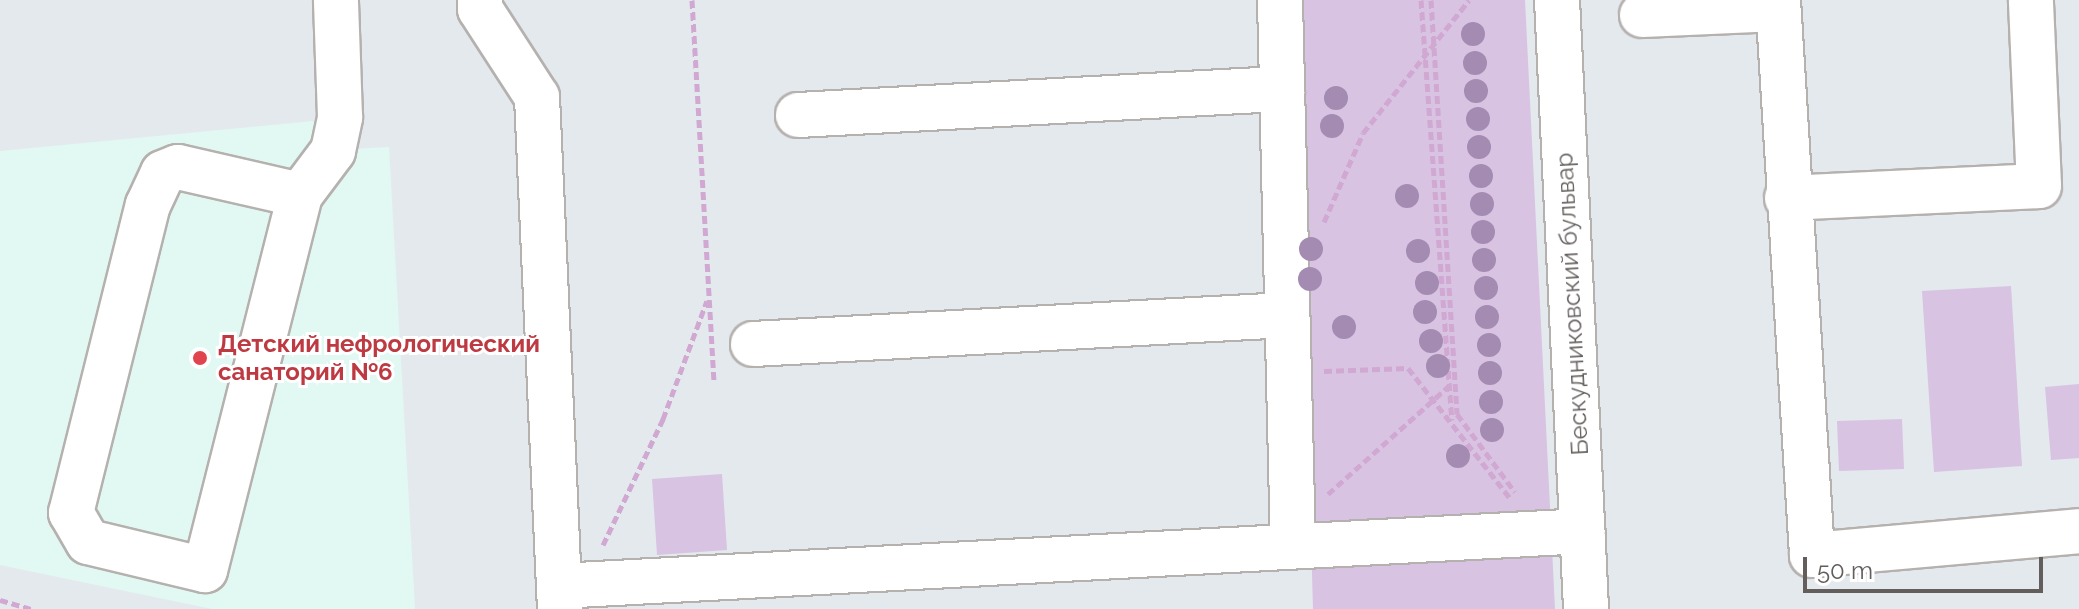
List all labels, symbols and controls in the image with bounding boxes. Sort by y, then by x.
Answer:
street label: Бескудниковский бульвар [1550,152,1594,456]
place label: Детский нефрологический санаторий №6 [218,330,540,386]
marker: Детский нефрологический санаторий №6 [189,347,211,369]
scale bar [1807,541,2047,591]
text: 50 m [1817,556,1873,585]

